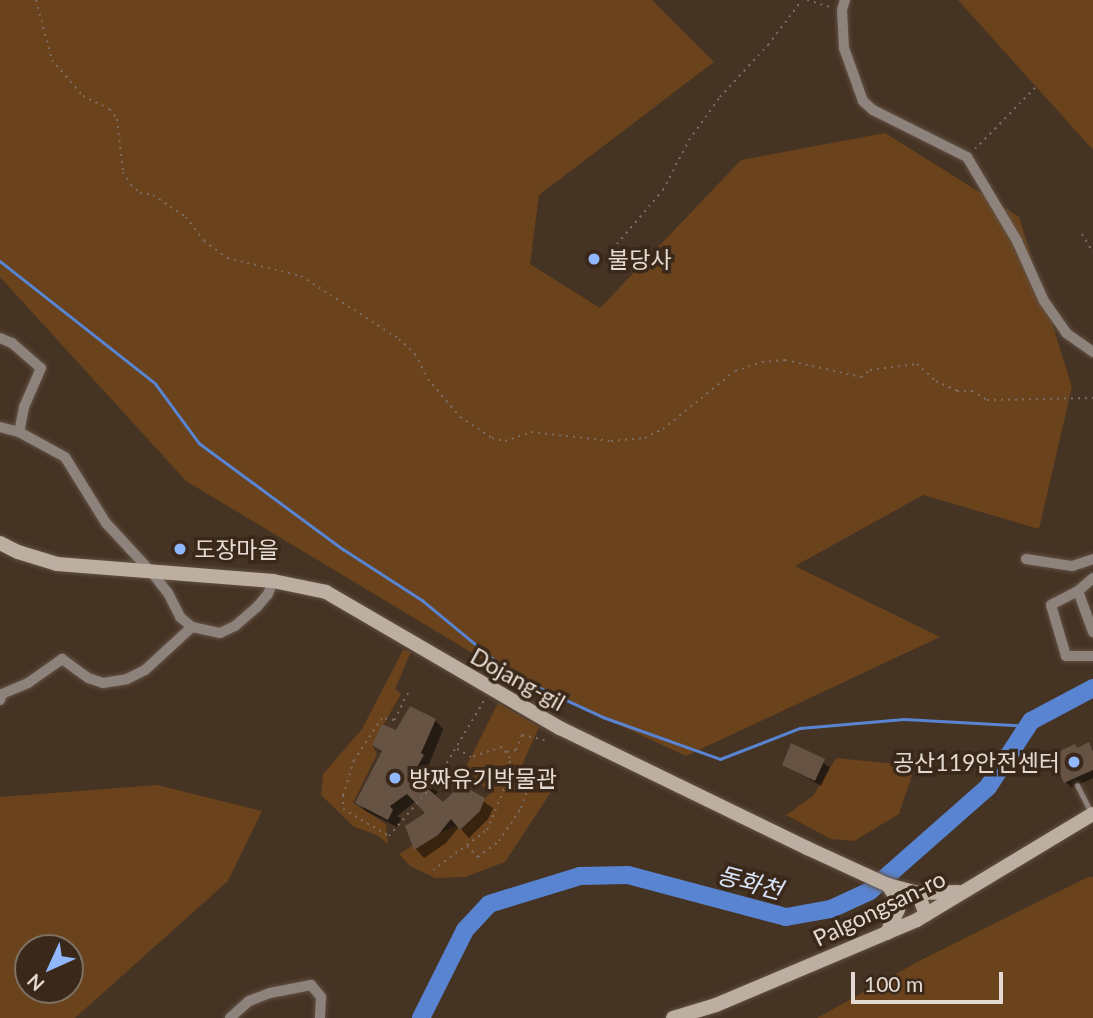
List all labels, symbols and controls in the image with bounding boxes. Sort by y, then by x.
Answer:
place label: 불당사 [608,245,671,273]
marker: 불당사 [586,251,602,267]
place label: 도장마을 [194,535,279,563]
marker: 도장마을 [172,541,188,557]
street label: Dojang-gil [466,642,570,716]
place label: 공산119안전센터 [893,748,1060,776]
marker: 공산119안전센터 [1066,754,1082,770]
place label: 방짜유기박물관 [409,764,557,792]
marker: 방짜유기박물관 [387,770,403,786]
water label: 동화천 [714,860,786,904]
street label: Palgongsan-ro [808,864,950,952]
north arrow [14,934,84,1004]
scale bar [855,958,1007,1002]
text: N [22,969,49,996]
text: 100 m [864,971,923,996]

